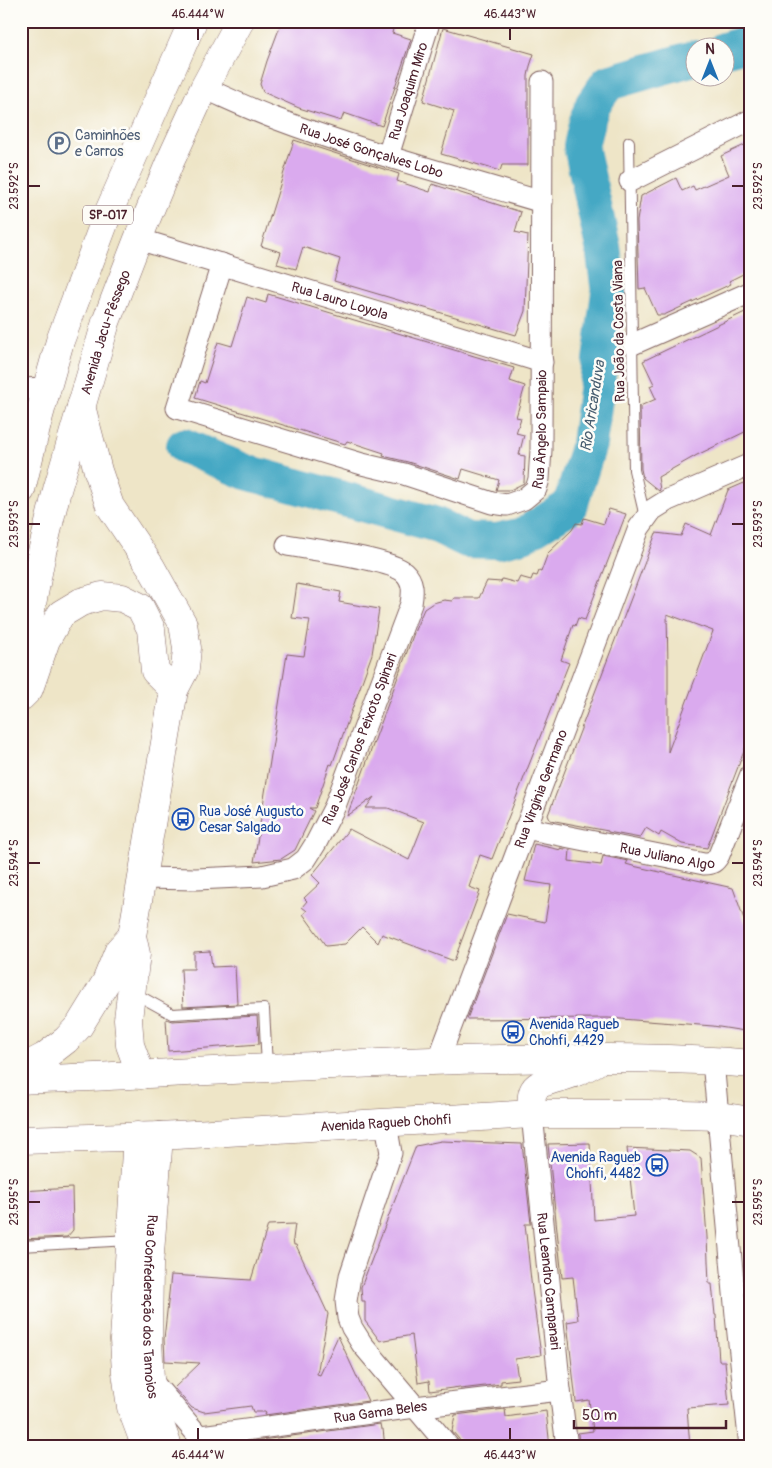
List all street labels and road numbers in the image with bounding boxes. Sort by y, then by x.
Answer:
street label: Rua Joaquim Miro [385,40,431,142]
street label: Rua José Gonçalves Lobo [297,120,446,181]
road number: SP-017 [83,206,133,224]
street label: Rua João da Costa Viana [609,260,629,402]
street label: Avenida Jacu-Pêssego [77,267,134,396]
street label: Rua Lauro Loyola [290,278,390,323]
street label: Rua Ângelo Sampaio [528,369,550,491]
street label: Rua José Carlos Peixoto Spinari [318,650,400,828]
street label: Rua Virginia Germano [511,727,571,850]
street label: Rua Juliano Algo [618,839,717,873]
street label: Avenida Ragueb Chohfi [320,1110,451,1135]
street label: Rua Leandro Campanari [534,1212,564,1351]
street label: Rua Confederação dos Tamoios [139,1214,162,1401]
street label: Rua Gama Beles [333,1397,429,1426]

